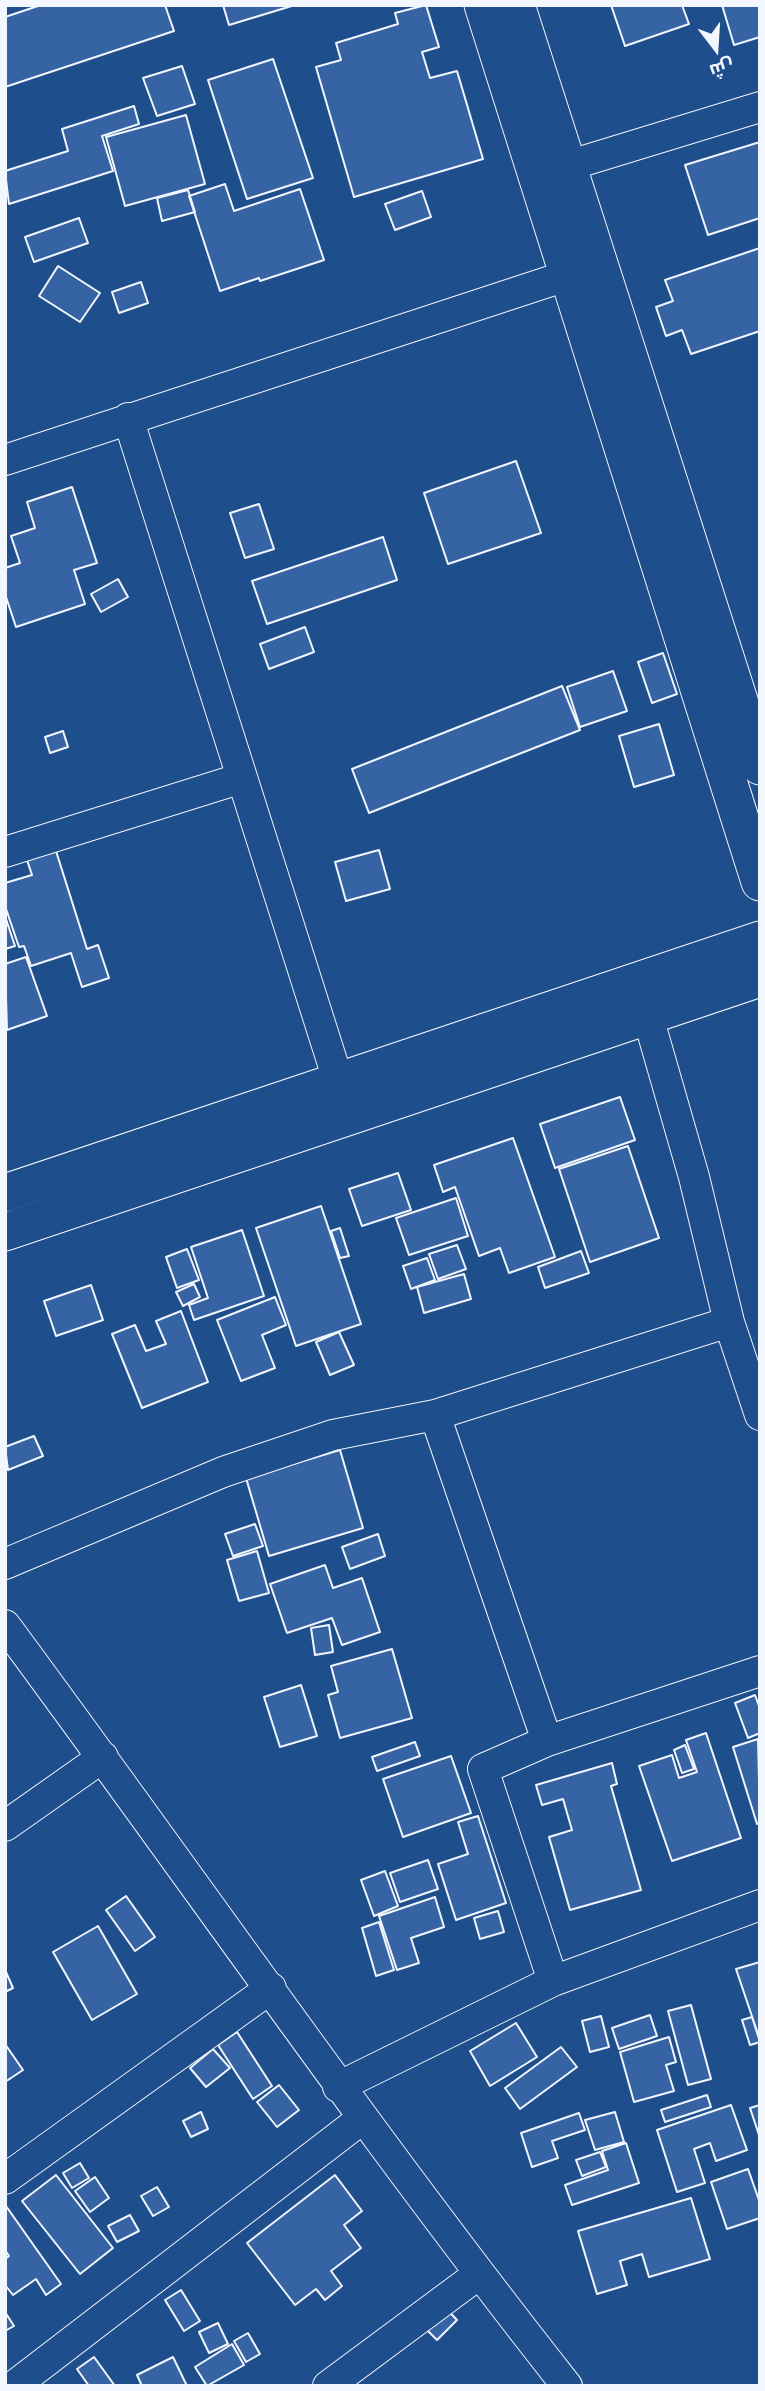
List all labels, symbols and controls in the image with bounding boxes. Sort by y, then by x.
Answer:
north arrow [681,14,751,84]
text: ش [707,55,737,84]

